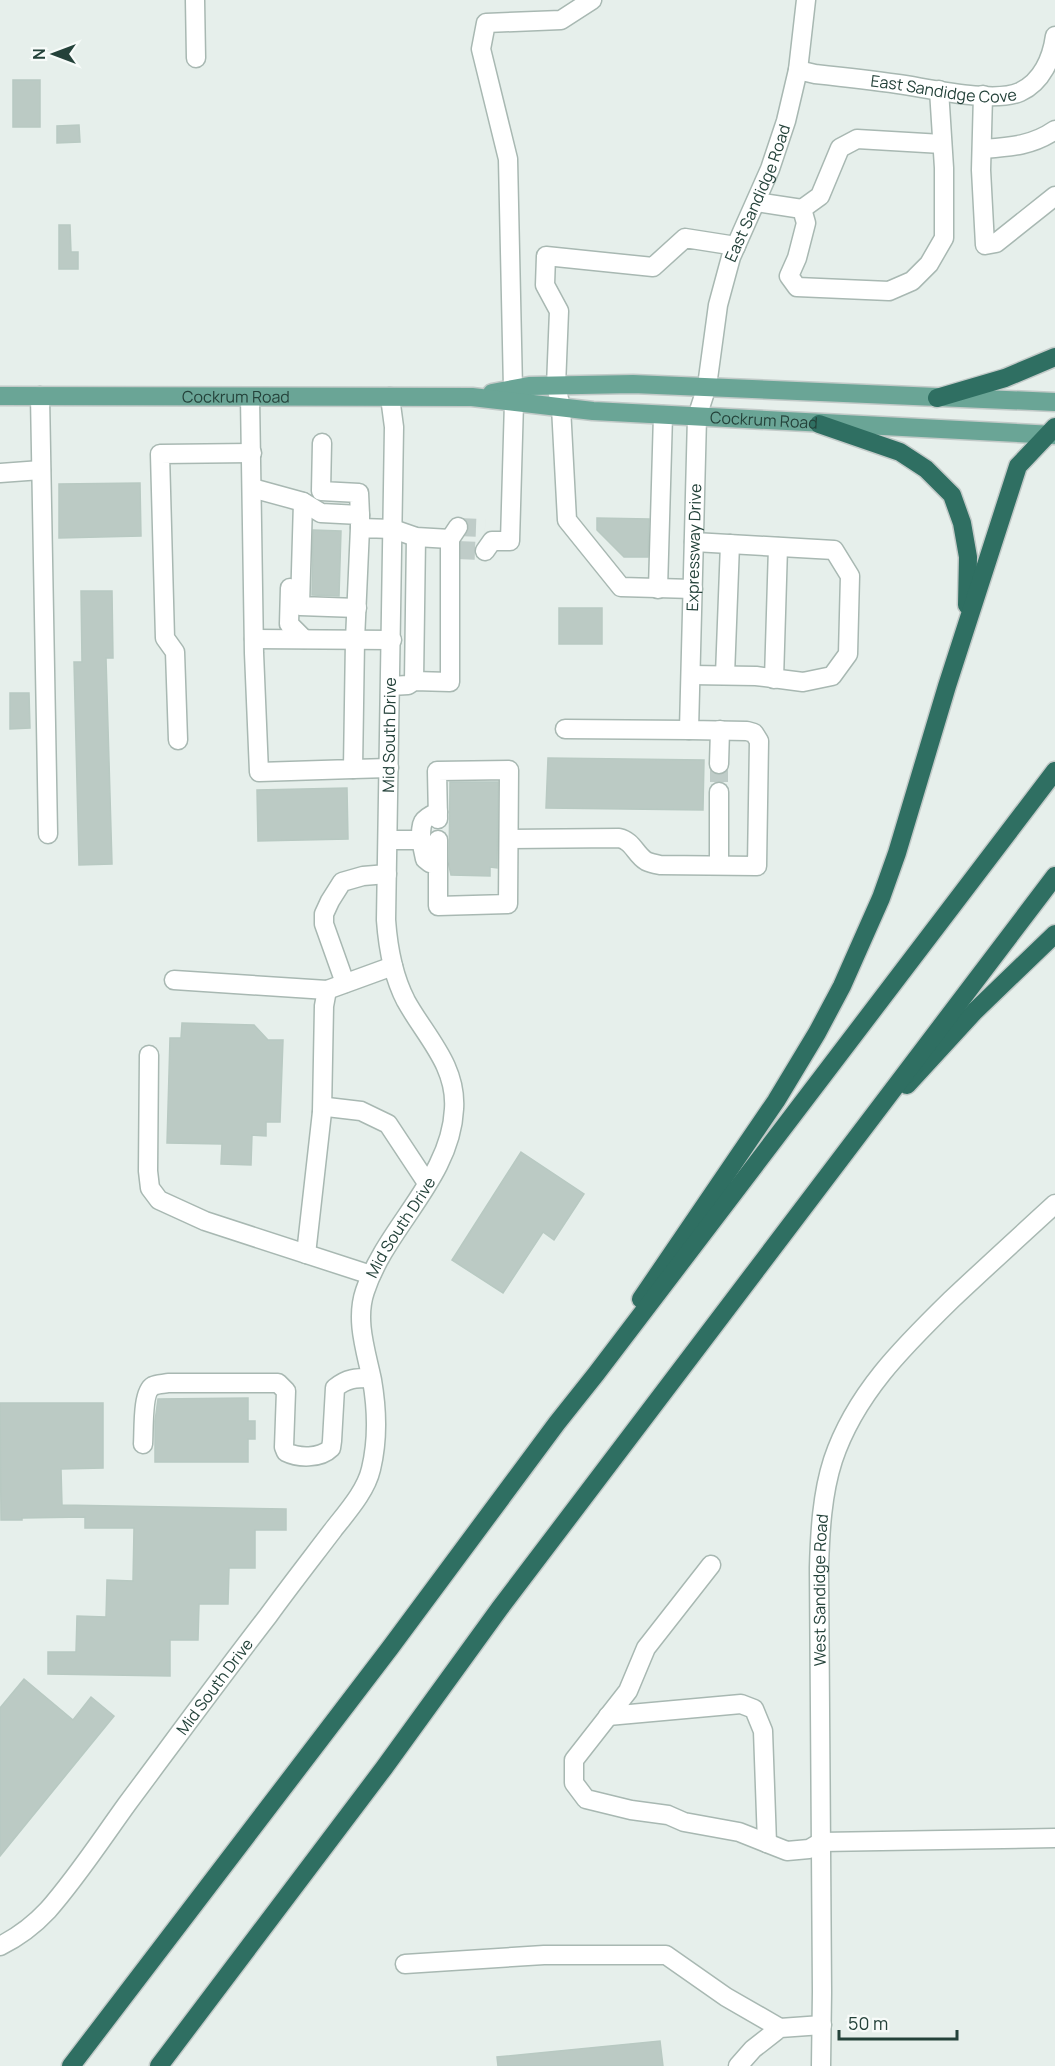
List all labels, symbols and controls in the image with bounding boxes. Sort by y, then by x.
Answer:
north arrow [24,24,84,84]
text: N [28,48,50,60]
street label: East Sandidge Cove [869,69,1019,107]
street label: East Sandidge Road [719,121,795,265]
street label: Cockrum Road [182,385,290,408]
street label: Cockrum Road [710,406,818,434]
street label: Expressway Drive [681,483,706,612]
street label: Mid South Drive [377,677,401,793]
street label: Mid South Drive [361,1173,440,1281]
street label: West Sandidge Road [808,1513,833,1666]
street label: Mid South Drive [171,1634,258,1739]
scale bar [839,2003,958,2041]
text: 50 m [848,2011,888,2035]

